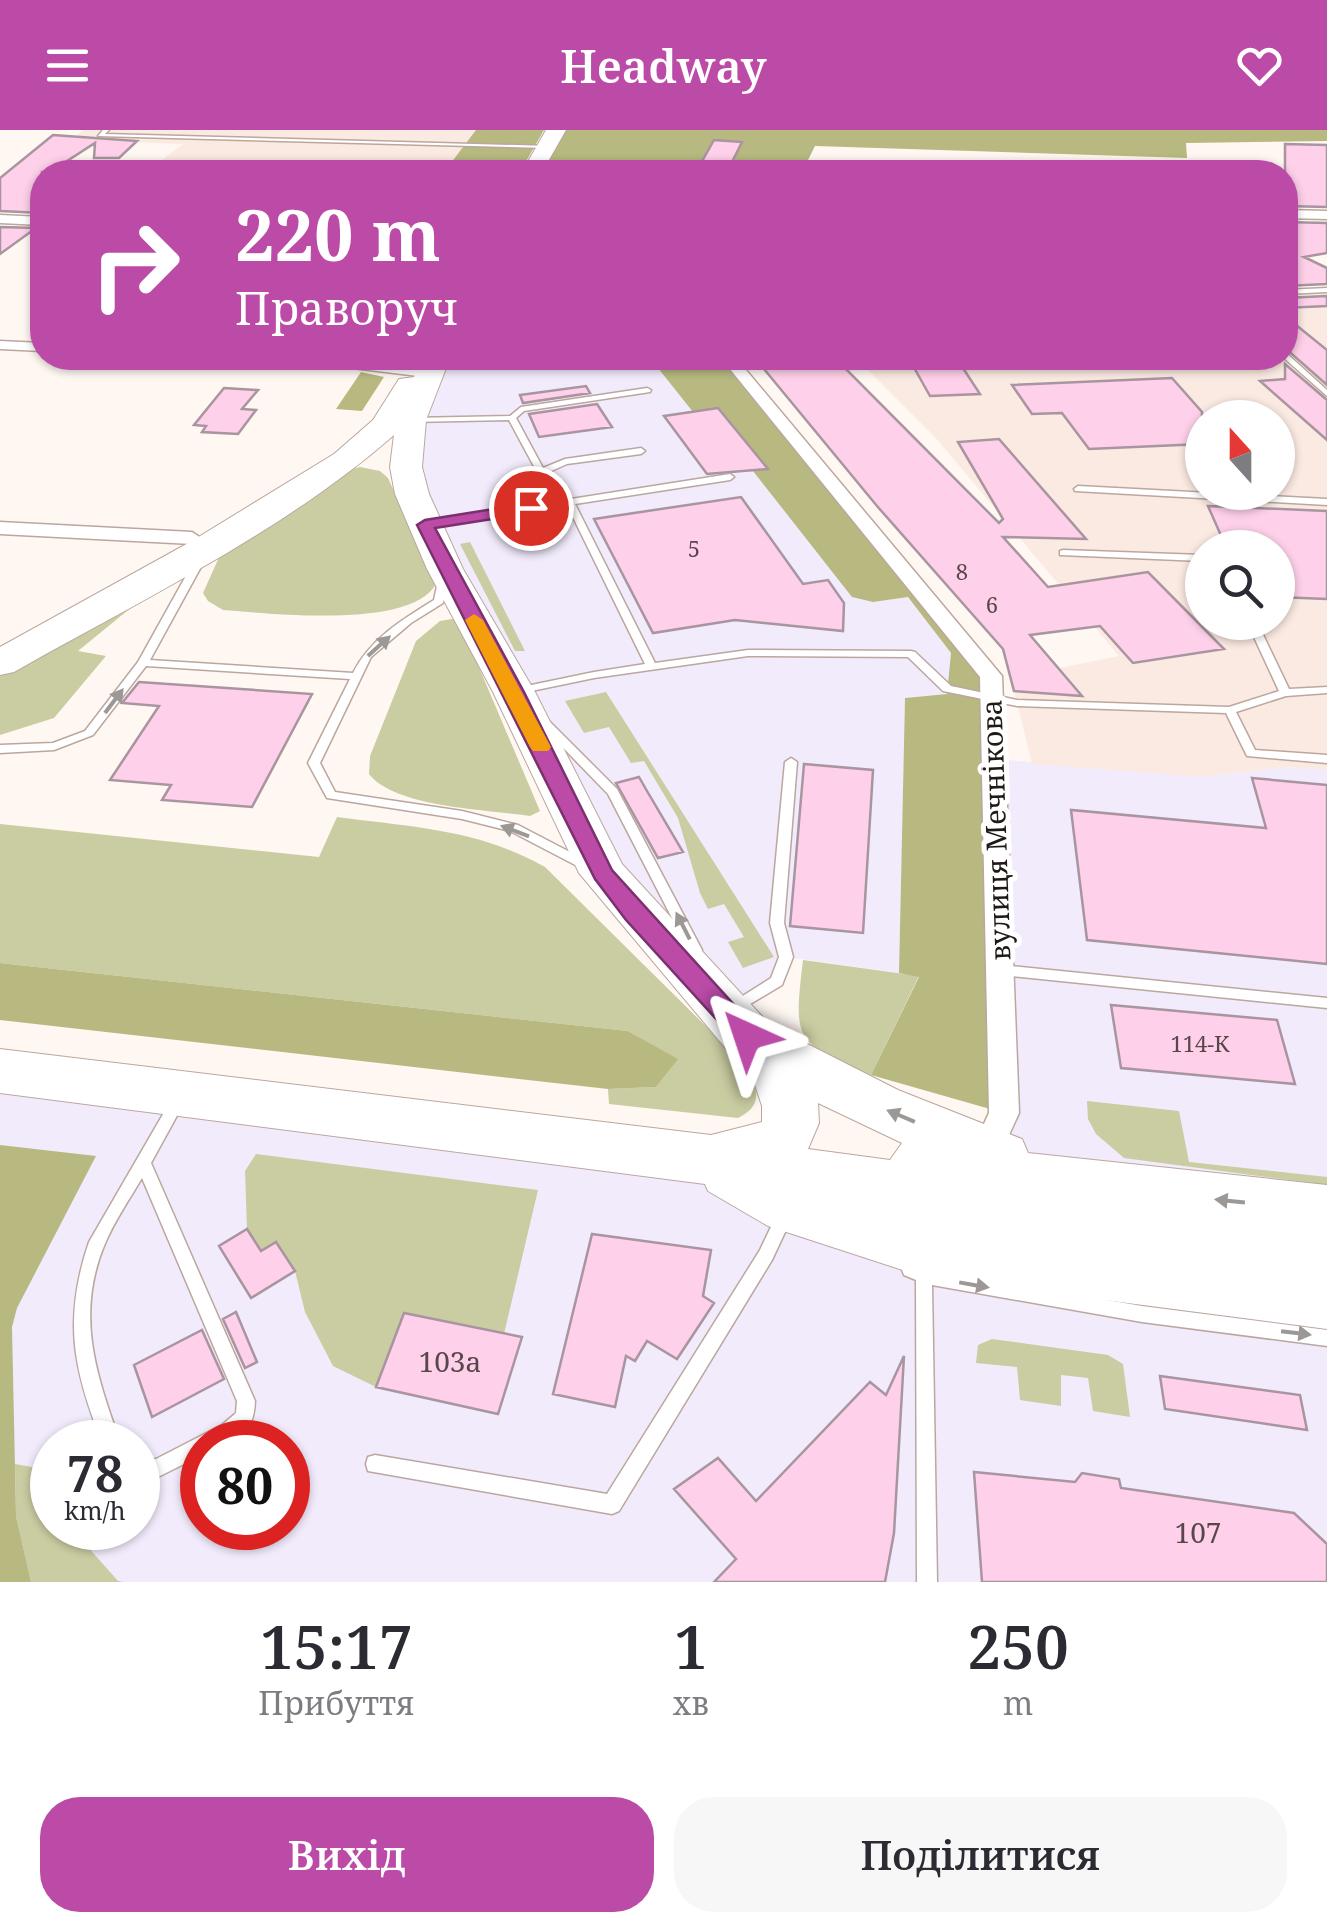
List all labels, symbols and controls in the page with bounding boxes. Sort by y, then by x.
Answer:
text: Headway [560,35,767,96]
icon: menu [40,38,95,93]
icon: heart [1232,38,1287,93]
text: 220 m [235,186,441,282]
icon: right [70,200,200,330]
text: Праворуч [235,277,458,338]
north arrow [1185,400,1295,510]
map controls [1185,400,1295,640]
pin [489,466,574,551]
icon: arrive [504,481,559,536]
button: search [1185,530,1295,640]
house number: 5 [688,533,700,563]
house number: 8 [956,556,968,586]
house number: 6 [986,589,998,619]
one-way arrow [366,635,391,657]
one-way arrow [103,688,124,714]
street label: вулиця Мечнікова [971,699,1019,961]
one-way arrow [500,823,530,838]
one-way arrow [675,912,692,941]
position arrow [695,984,799,1088]
house number: 114-К [1170,1028,1230,1058]
one-way arrow [886,1108,915,1124]
one-way arrow [1214,1193,1246,1209]
one-way arrow [959,1278,991,1293]
one-way arrow [1280,1326,1312,1342]
house number: 103а [419,1342,481,1380]
speed limit sign: 80 [180,1420,310,1550]
text: 78 [67,1439,123,1507]
text: km/h [64,1493,126,1527]
house number: 107 [1175,1513,1221,1551]
text: 15:17 [260,1605,413,1687]
text: 1 [674,1605,708,1687]
text: 250 [967,1605,1069,1687]
text: Прибуття [258,1681,415,1724]
text: хв [673,1681,709,1724]
text: m [1003,1681,1033,1724]
button: Вихід [40,1797,654,1912]
button: Поділитися [674,1797,1287,1912]

